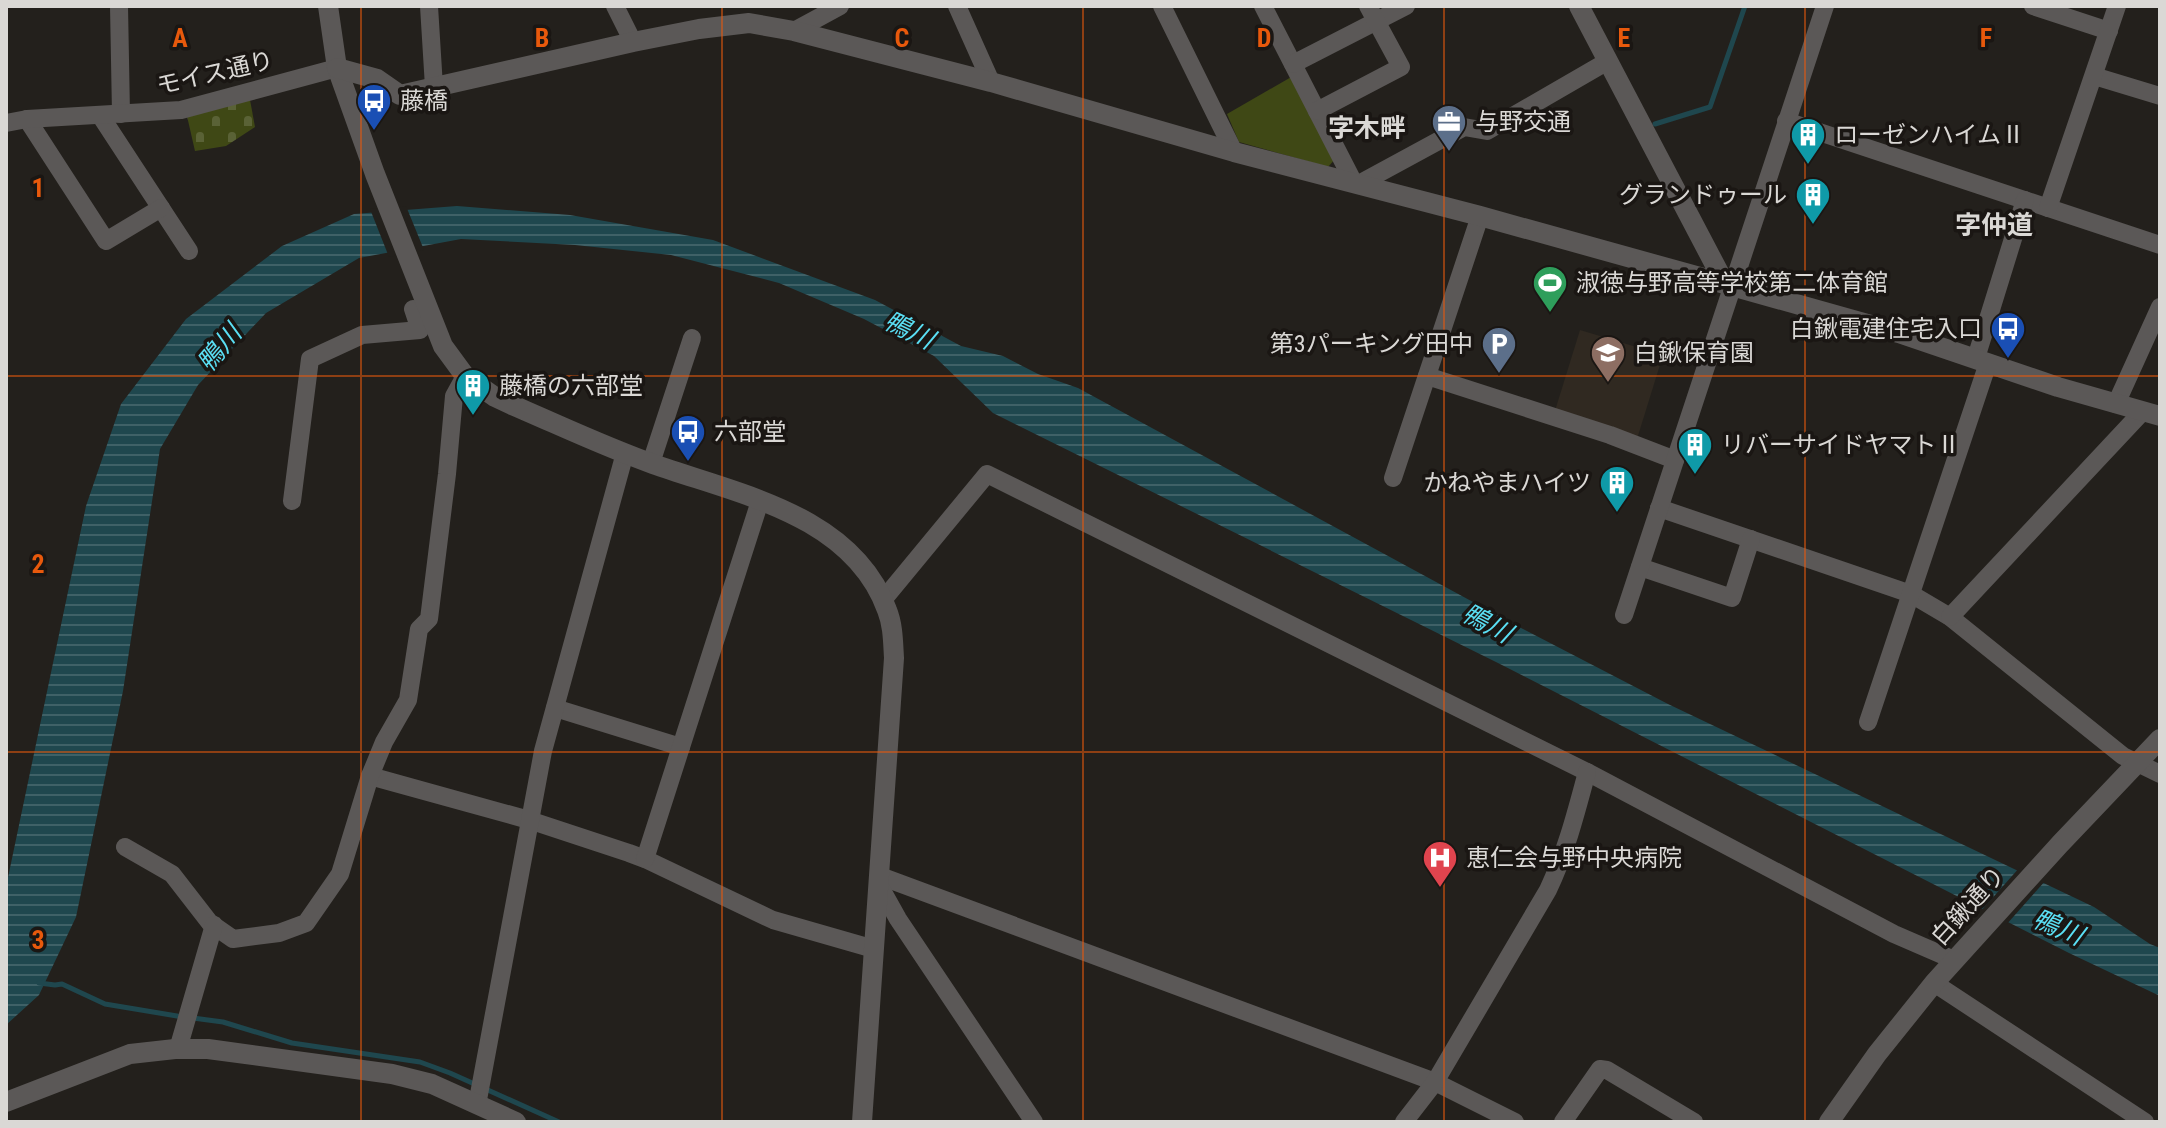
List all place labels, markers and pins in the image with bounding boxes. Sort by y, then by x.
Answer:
bus stop icon: 藤橋 [355,82,393,132]
place label: 藤橋 [400,87,448,115]
office icon: 与野交通 [1430,103,1468,153]
place label: 与野交通 [1475,108,1571,136]
building icon: ローゼンハイムⅡ [1789,116,1827,166]
place label: ローゼンハイムⅡ [1834,121,2025,149]
building icon: グランドゥール [1794,176,1832,226]
place label: グランドゥール [1619,181,1787,209]
sports icon: 淑徳与野高等学校第二体育館 [1531,264,1569,314]
place label: 淑徳与野高等学校第二体育館 [1576,269,1888,297]
bus stop icon: 白鍬電建住宅入口 [1989,310,2027,360]
place label: 白鍬電建住宅入口 [1790,315,1982,343]
parking icon: 第3パーキング田中 [1480,325,1518,375]
place label: 第3パーキング田中 [1270,330,1473,358]
school or university icon: 白鍬保育園 [1589,334,1627,384]
place label: 白鍬保育園 [1634,339,1754,367]
building icon: 藤橋の六部堂 [454,367,492,417]
place label: 藤橋の六部堂 [499,372,643,400]
bus stop icon: 六部堂 [669,413,707,463]
place label: 六部堂 [714,418,786,446]
building icon: リバーサイドヤマトⅡ [1676,426,1714,476]
place label: リバーサイドヤマトⅡ [1721,431,1961,459]
building icon: かねやまハイツ [1598,464,1636,514]
place label: かねやまハイツ [1423,469,1591,497]
hospital icon: 恵仁会与野中央病院 [1421,839,1459,889]
place label: 恵仁会与野中央病院 [1466,844,1682,872]

